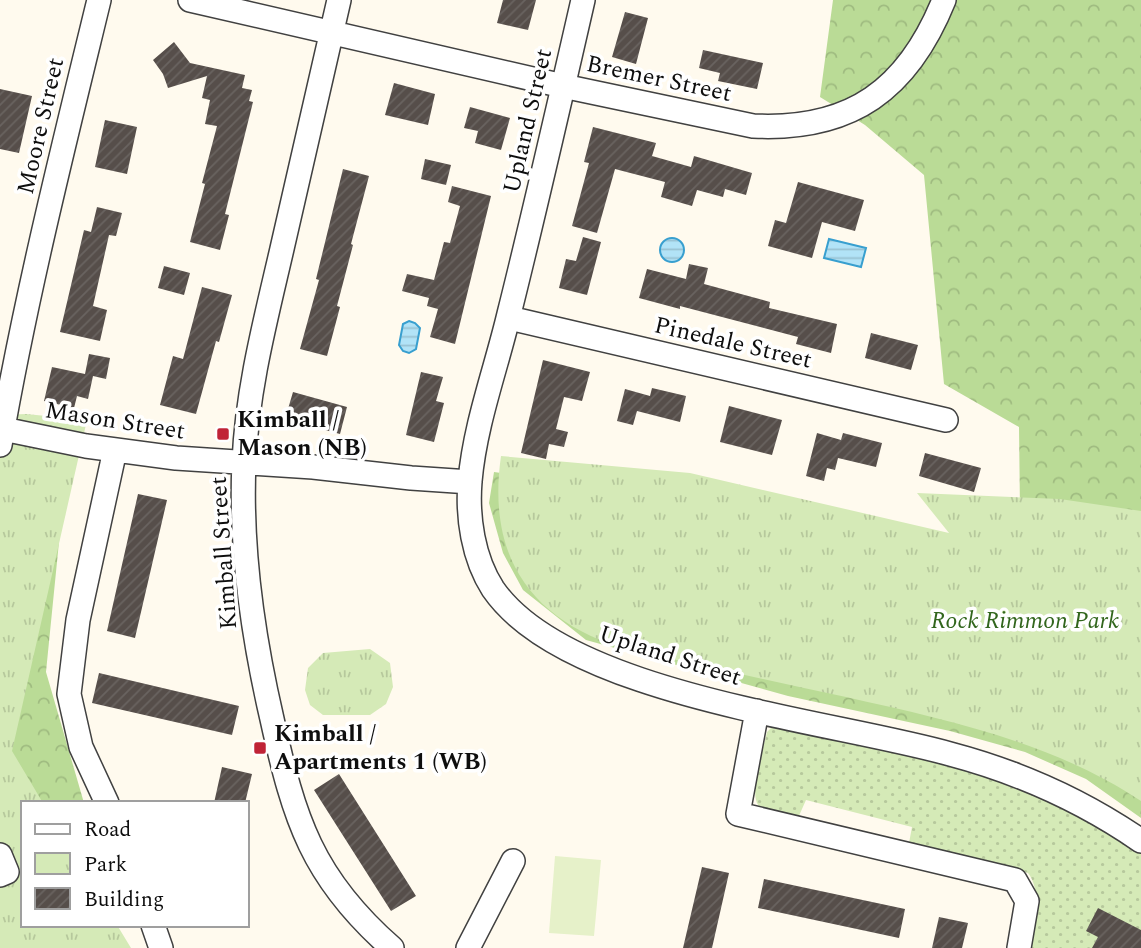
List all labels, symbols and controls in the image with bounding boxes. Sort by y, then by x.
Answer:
street label: Upland Street [494,45,562,197]
street label: Bremer Street [583,46,735,112]
street label: Moore Street [8,54,74,198]
street label: Pinedale Street [650,307,816,379]
street label: Mason Street [43,392,187,450]
place label: Kimball / Mason (NB) [237,402,367,466]
marker: Kimball / Mason (NB) [215,426,231,442]
street label: Kimball Street [201,475,247,631]
park label: Rock Rimmon Park [931,603,1119,639]
street label: Upland Street [594,616,746,696]
place label: Kimball / Apartments 1 (WB) [274,716,487,780]
marker: Kimball / Apartments 1 (WB) [252,740,268,756]
legend [21,801,248,927]
text: Road [84,814,131,846]
text: Park [84,849,128,881]
text: Building [84,884,164,916]

